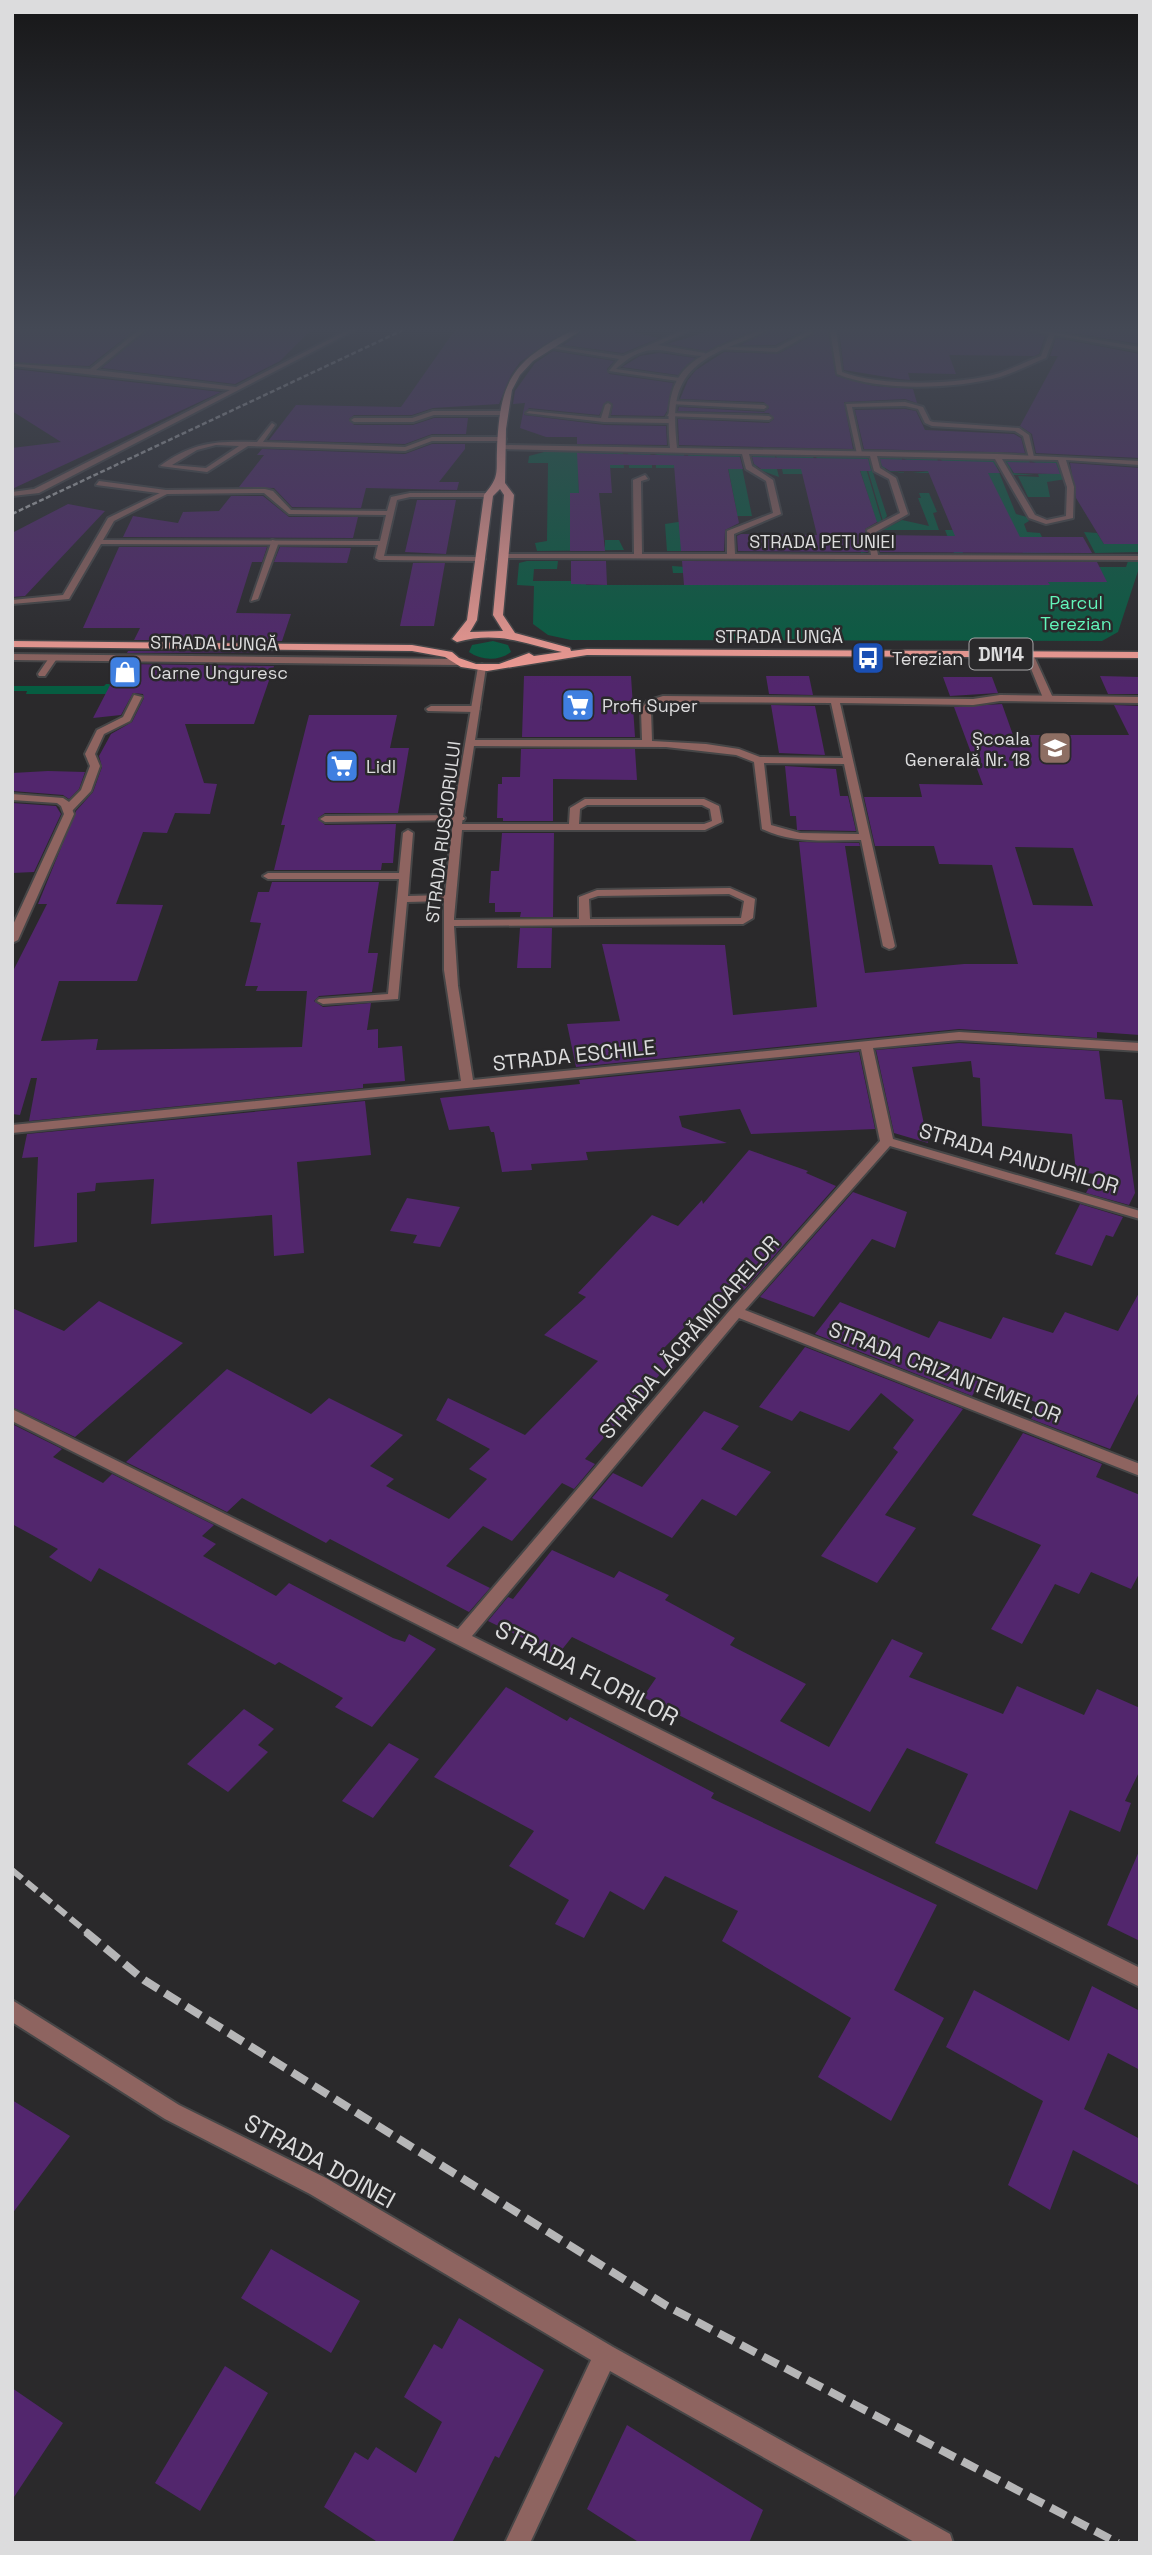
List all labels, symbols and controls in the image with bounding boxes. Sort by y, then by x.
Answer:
street label: STRADA PETUNIEI [749,530,895,553]
park label: Parcul Terezian [1040,591,1112,635]
street label: STRADA LUNGĂ [715,625,843,648]
street label: STRADA LUNGĂ [150,630,278,656]
road number: DN14 [970,638,1032,670]
bus stop icon: Terezian [849,639,887,677]
place label: Terezian [892,647,963,670]
shop icon: Carne Unguresc [106,653,144,691]
place label: Carne Unguresc [150,661,288,684]
supermarket icon: Profi Super [559,686,597,724]
place label: Profi Super [602,694,698,717]
place label: Școala Generală Nr. 18 [905,727,1030,771]
school or university icon: Școala Generală Nr. 18 [1036,729,1074,767]
street label: STRADA RUSCIORULUI [420,740,466,924]
supermarket icon: Lidl [323,747,361,785]
place label: Lidl [366,755,396,778]
street label: STRADA ESCHILE [491,1033,657,1077]
street label: STRADA PANDURILOR [916,1117,1122,1199]
street label: STRADA LĂCRĂMIOARELOR [593,1230,785,1444]
street label: STRADA CRIZANTEMELOR [825,1315,1065,1429]
street label: STRADA FLORILOR [490,1613,684,1733]
street label: STRADA DOINEI [239,2107,401,2215]

